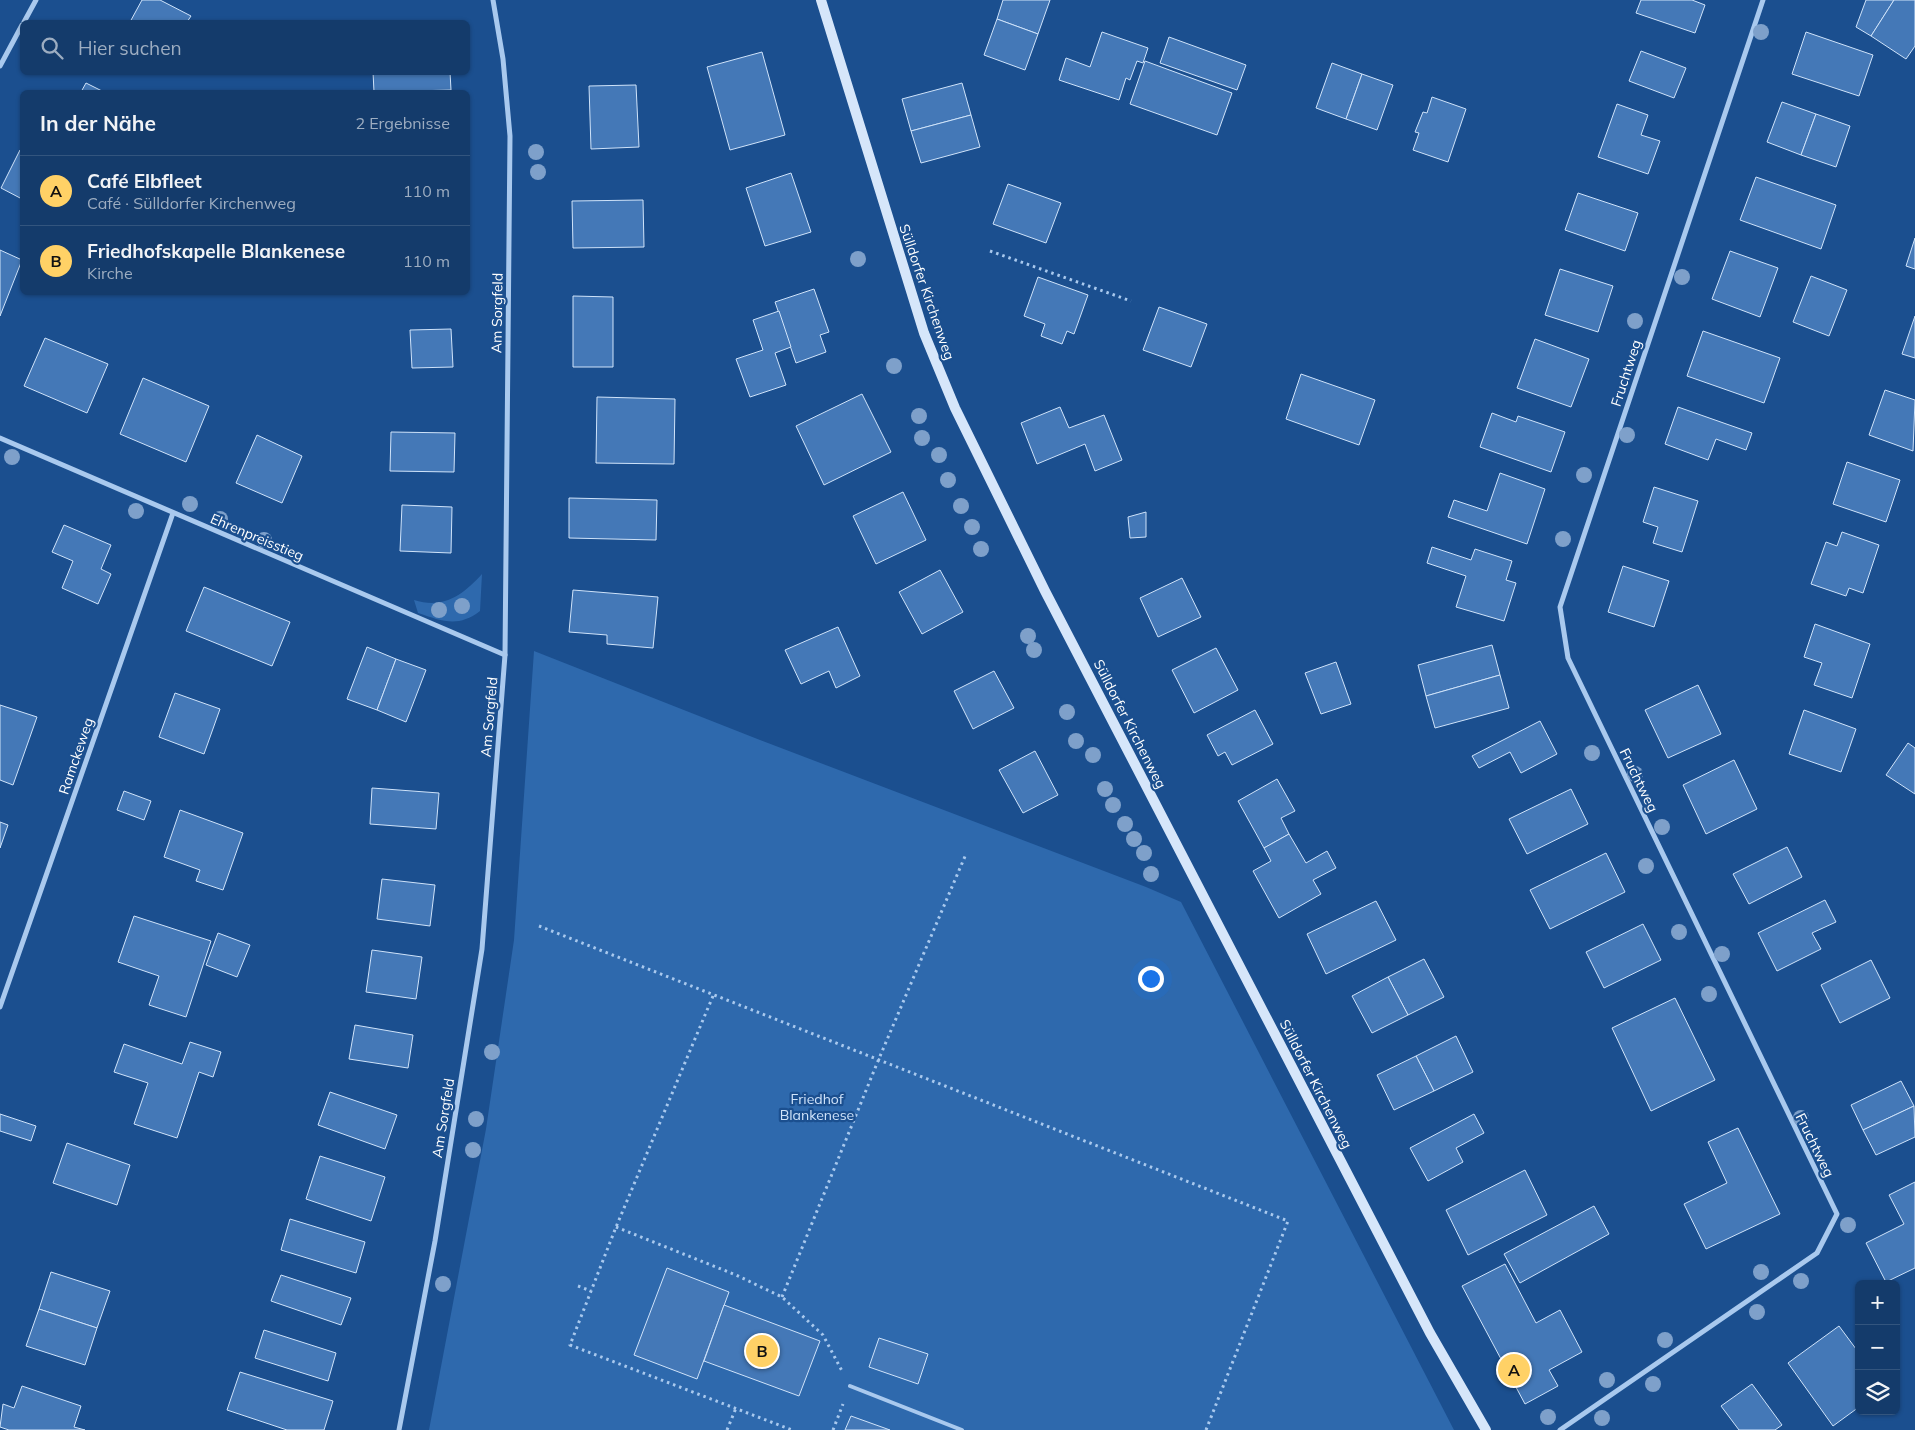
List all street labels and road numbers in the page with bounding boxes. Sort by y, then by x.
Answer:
street label: Sülldorfer Kirchenweg [895,222,959,362]
street label: Am Sorgfeld [487,273,507,353]
street label: Fruchtweg [1607,337,1645,409]
street label: Ehrenpreisstieg [208,509,306,565]
street label: Sülldorfer Kirchenweg [1090,656,1170,792]
street label: Am Sorgfeld [477,676,501,758]
street label: Ramckeweg [54,715,98,797]
street label: Fruchtweg [1616,745,1662,815]
street label: Sülldorfer Kirchenweg [1276,1016,1356,1152]
street label: Am Sorgfeld [428,1077,458,1159]
street label: Fruchtweg [1792,1110,1838,1180]

